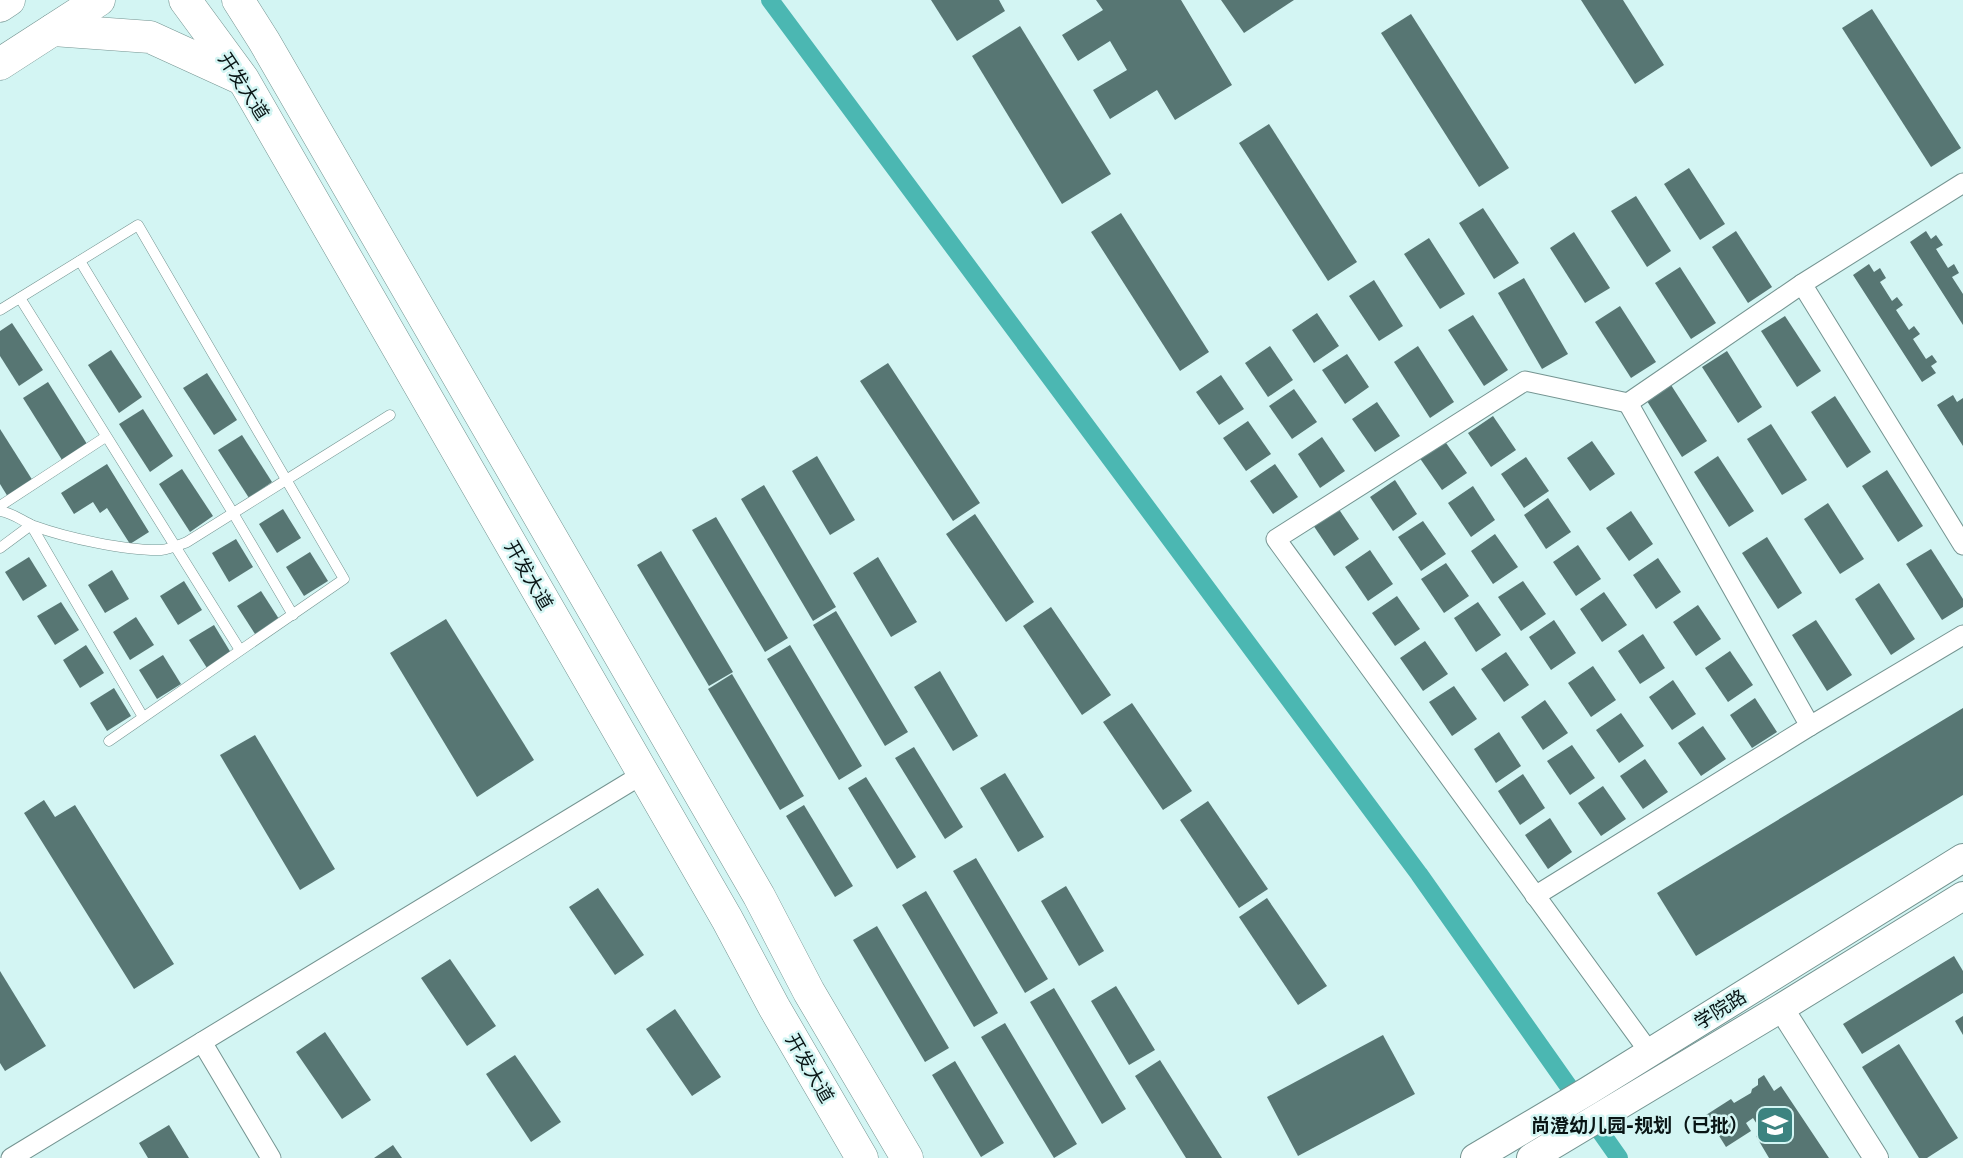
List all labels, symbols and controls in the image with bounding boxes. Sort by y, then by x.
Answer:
street label: 开发大道 [214,48,274,124]
street label: 开发大道 [500,537,558,613]
street label: 学院路 [1690,985,1750,1033]
street label: 开发大道 [781,1030,839,1106]
school or university icon: 尚澄幼儿园-规划（已批） [1754,1104,1796,1146]
place label: 尚澄幼儿园-规划（已批） [1531,1114,1748,1136]

